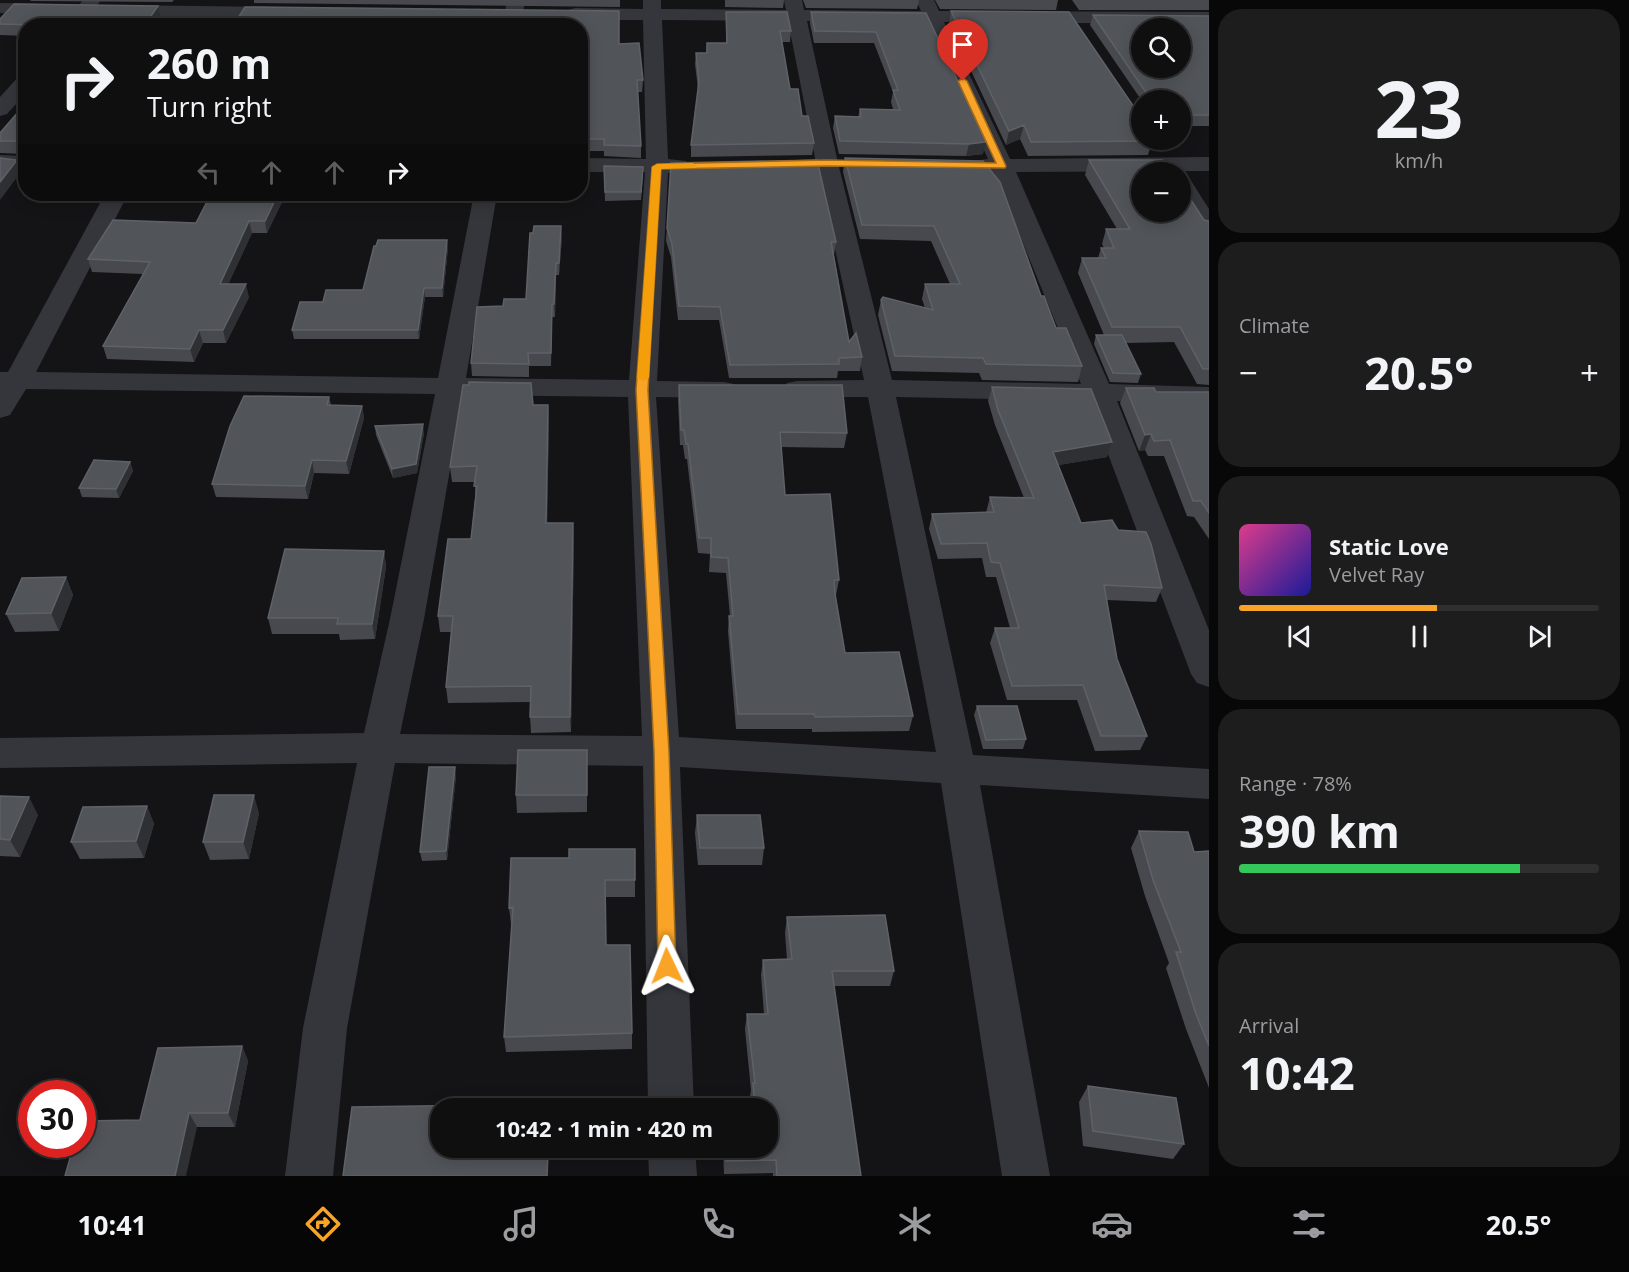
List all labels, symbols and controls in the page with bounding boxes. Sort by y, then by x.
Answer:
map controls [1131,18,1191,222]
button: search [1131,18,1191,78]
pin [937,19,988,81]
icon: arrive [946,28,979,61]
text: 260 m [147,34,271,91]
icon: right [48,42,126,120]
text: 23 [1374,55,1464,161]
text: Turn right [147,88,272,125]
button: + [1131,90,1191,150]
text: km/h [1395,147,1443,174]
icon: left [192,156,225,189]
icon: ahead [255,156,288,189]
icon: ahead [318,156,351,189]
icon: right [381,156,414,189]
button: − [1131,162,1191,222]
text: Climate [1239,312,1310,339]
text: 20.5° [1364,342,1474,403]
text: − [1239,350,1258,395]
text: + [1580,350,1599,395]
text: Static Love [1329,531,1449,561]
text: Velvet Ray [1329,561,1424,588]
icon: previous [1283,620,1316,653]
icon: pause [1403,620,1436,653]
icon: next [1523,620,1556,653]
text: Range · 78% [1239,770,1352,797]
text: 390 km [1239,800,1400,861]
position arrow [635,934,699,998]
text: Arrival [1239,1012,1299,1039]
text: 10:42 [1239,1042,1355,1103]
speed limit sign: 30 [18,1080,96,1158]
text: 10:42 · 1 min · 420 m [495,1113,713,1143]
icon: directions [302,1203,344,1245]
icon: music [500,1203,542,1245]
icon: phone [697,1203,739,1245]
icon: climate [894,1203,936,1245]
icon: car [1091,1203,1133,1245]
icon: filters [1288,1203,1330,1245]
text: 10:41 [78,1206,147,1243]
text: 20.5° [1486,1206,1551,1243]

